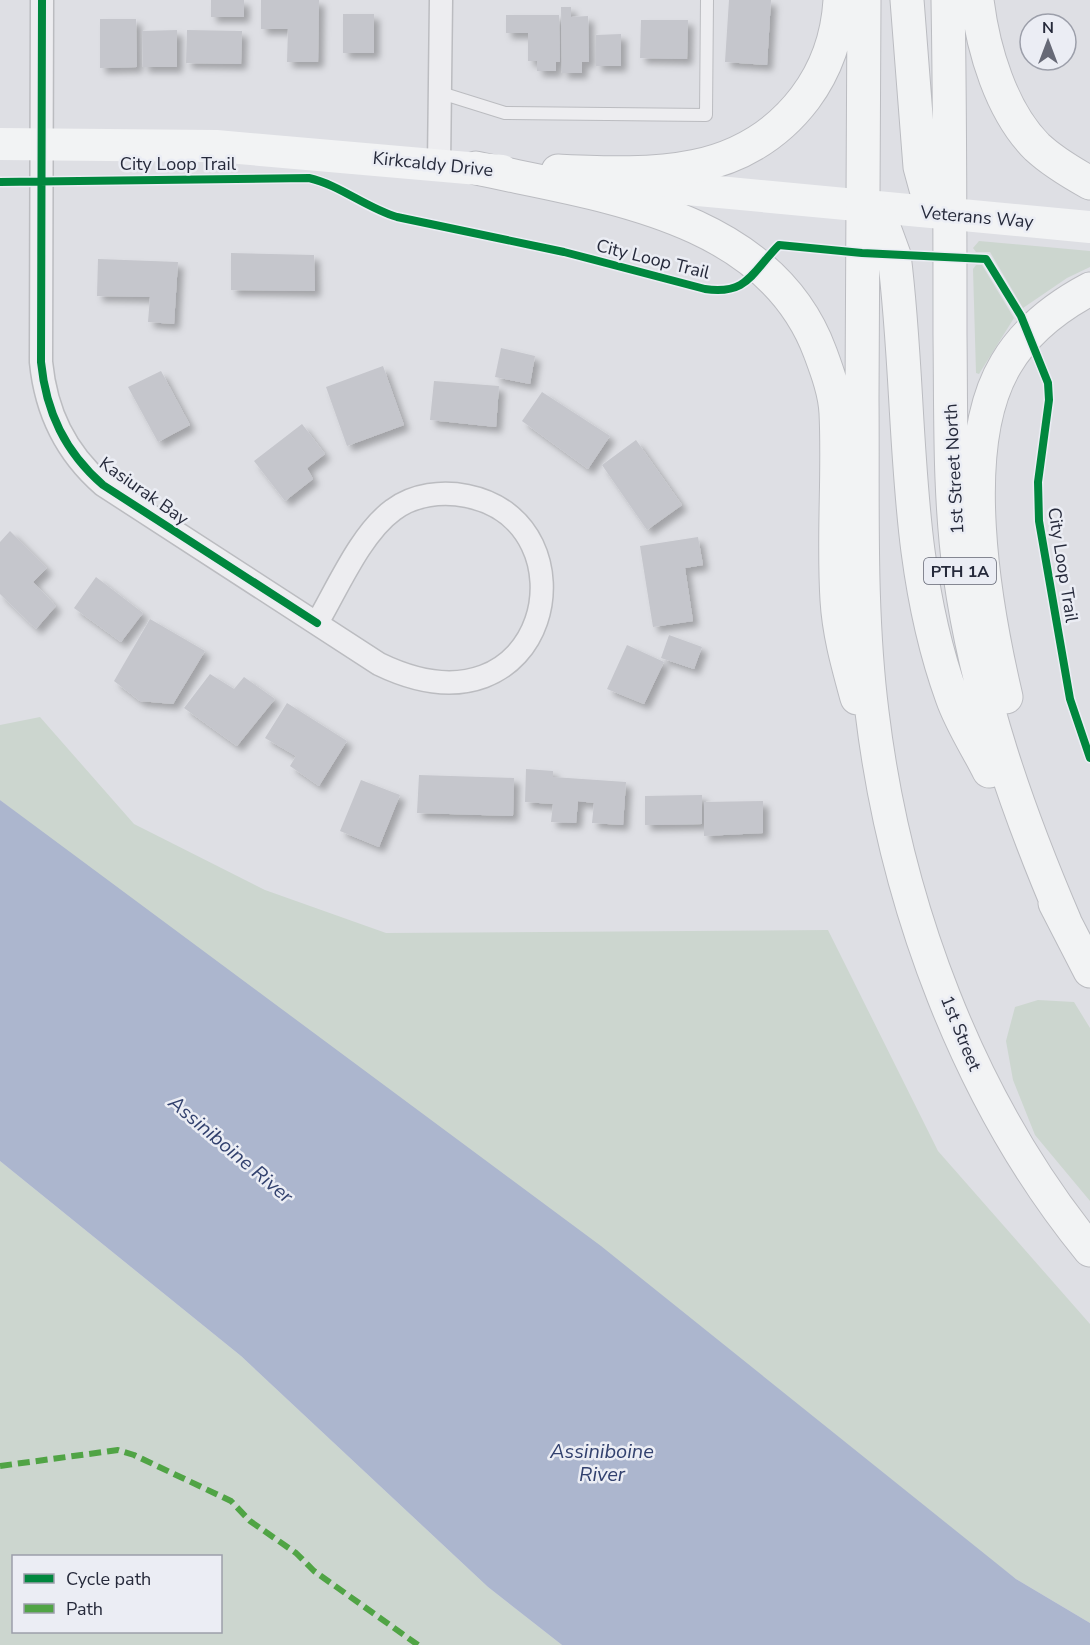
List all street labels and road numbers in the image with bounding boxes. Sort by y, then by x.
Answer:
street label: Kirkcaldy Drive [372,146,494,182]
street label: City Loop Trail [120,152,237,176]
street label: Veterans Way [918,200,1035,234]
street label: City Loop Trail [594,233,713,285]
street label: 1st Street North [939,403,969,535]
street label: Kasiurak Bay [94,451,194,531]
street label: City Loop Trail [1042,506,1084,625]
road number: PTH 1A [924,558,996,584]
street label: 1st Street [935,992,987,1075]

